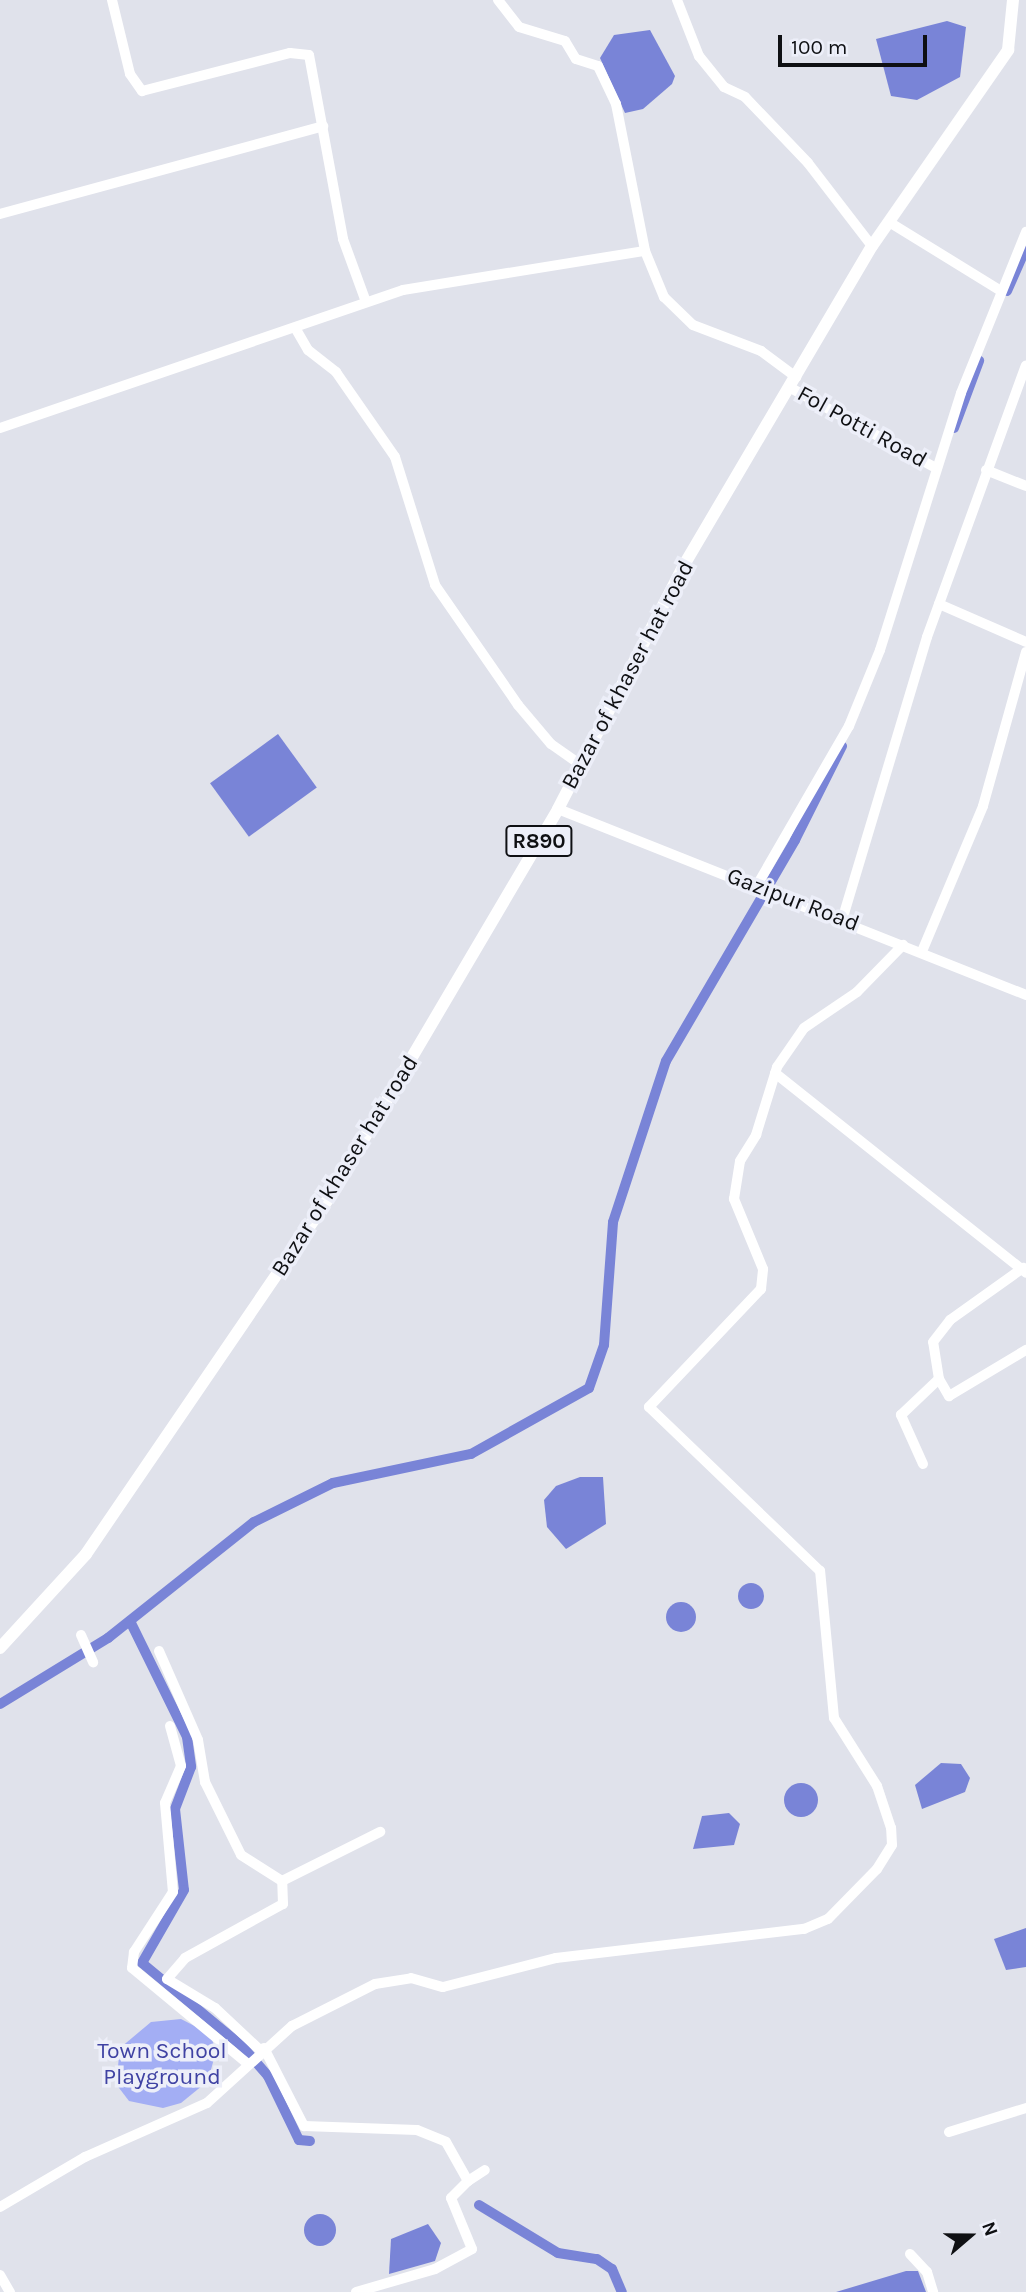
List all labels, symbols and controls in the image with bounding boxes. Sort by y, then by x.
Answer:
scale bar [781,21,930,65]
text: 100 m [791,35,848,59]
street label: Fol Potti Road [792,380,932,474]
street label: Bazar of khaser hat road [556,556,700,794]
road number: R890 [504,824,574,858]
street label: Gazipur Road [723,862,863,938]
street label: Bazar of khaser hat road [266,1050,424,1282]
park label: Town School Playground [97,2037,227,2091]
north arrow [935,2201,1005,2271]
text: N [977,2219,1002,2239]

